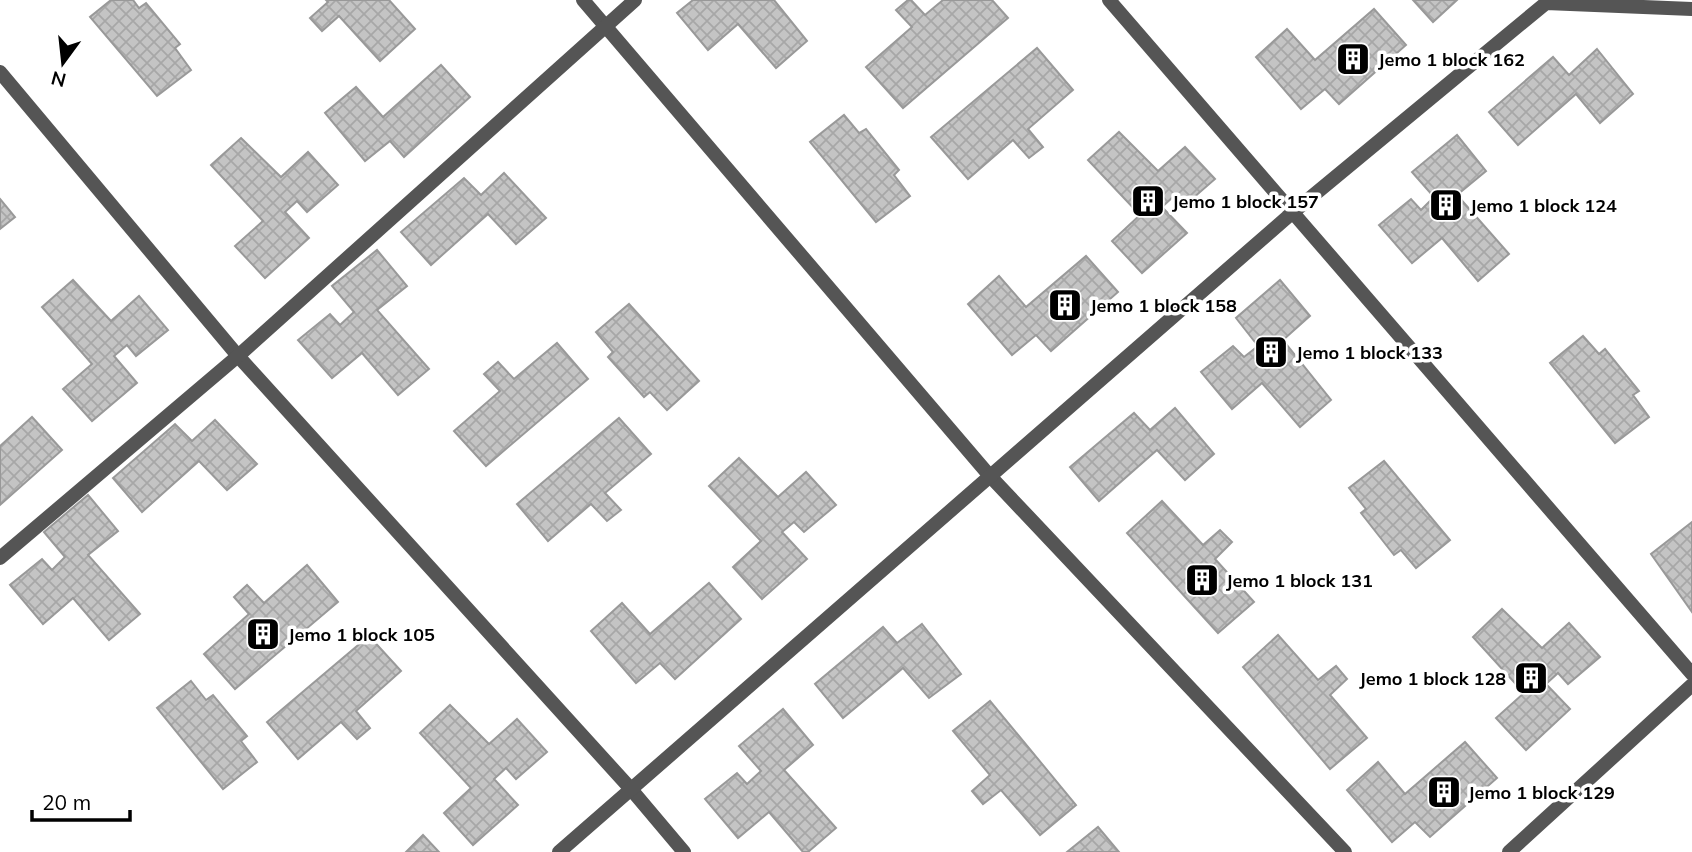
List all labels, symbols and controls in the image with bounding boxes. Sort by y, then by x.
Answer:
north arrow [28,28,98,98]
building icon: Jemo 1 block 162 [1334,40,1372,78]
place label: Jemo 1 block 162 [1378,48,1525,71]
text: N [49,66,69,93]
building icon: Jemo 1 block 157 [1129,182,1167,220]
building icon: Jemo 1 block 124 [1427,186,1465,224]
place label: Jemo 1 block 157 [1172,190,1319,213]
place label: Jemo 1 block 124 [1470,194,1617,217]
building icon: Jemo 1 block 158 [1046,286,1084,324]
place label: Jemo 1 block 158 [1090,294,1237,317]
building icon: Jemo 1 block 133 [1252,333,1290,371]
place label: Jemo 1 block 133 [1296,341,1443,364]
building icon: Jemo 1 block 131 [1183,561,1221,599]
place label: Jemo 1 block 131 [1226,569,1373,592]
building icon: Jemo 1 block 105 [244,615,282,653]
place label: Jemo 1 block 105 [288,623,435,646]
building icon: Jemo 1 block 128 [1512,659,1550,697]
place label: Jemo 1 block 128 [1359,667,1506,690]
building icon: Jemo 1 block 129 [1425,773,1463,811]
scale bar [32,778,130,822]
place label: Jemo 1 block 129 [1468,781,1615,804]
text: 20 m [42,789,91,815]

